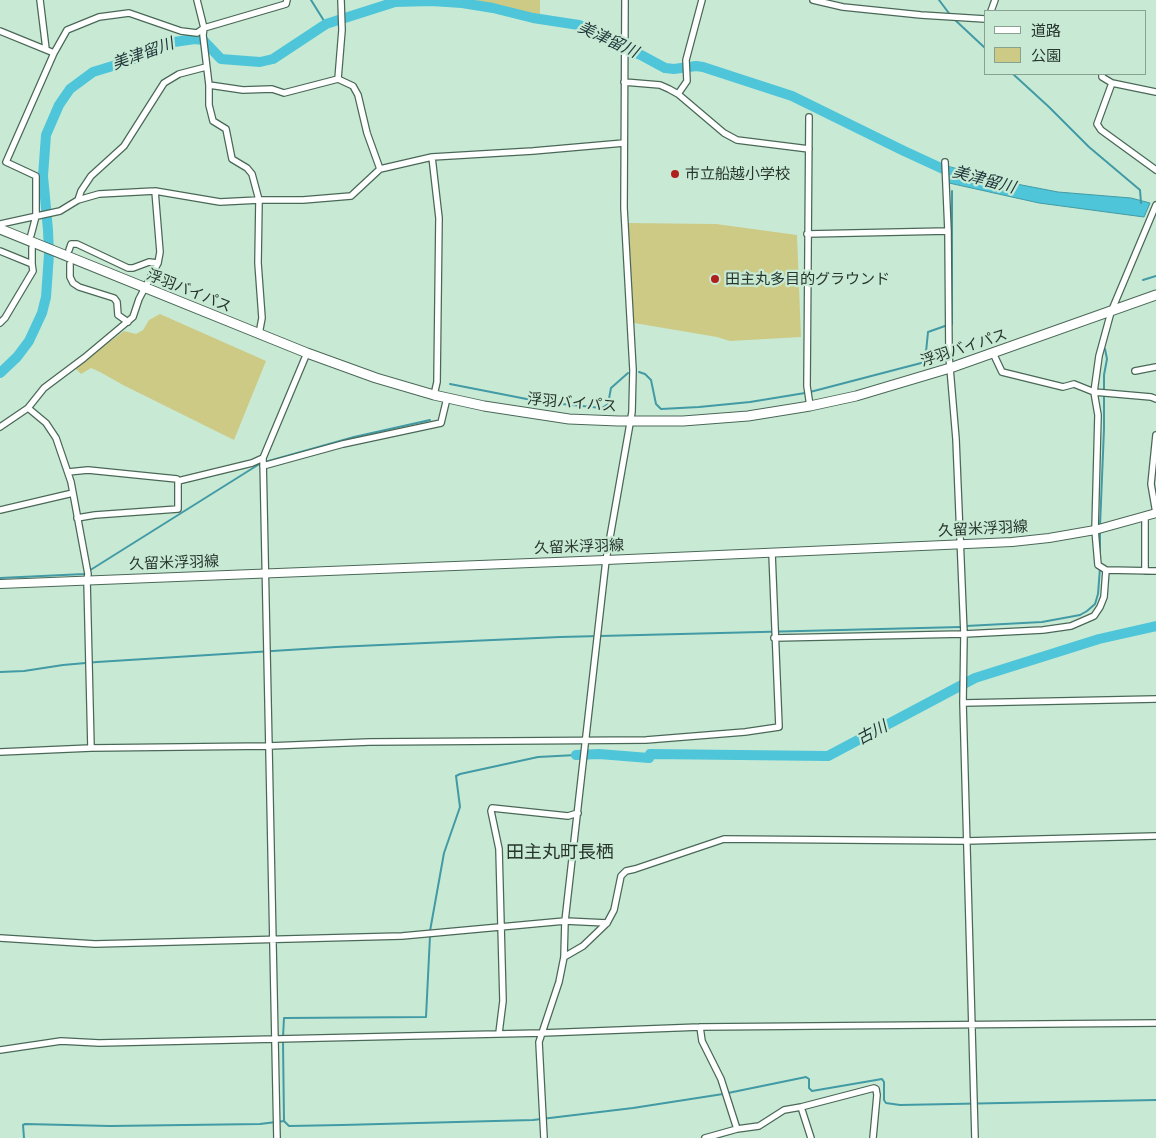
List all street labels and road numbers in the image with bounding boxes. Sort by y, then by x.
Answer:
street label: 浮羽バイパス [144,266,234,316]
street label: 浮羽バイパス [918,326,1010,370]
street label: 浮羽バイパス [526,390,618,416]
street label: 久留米浮羽線 [938,518,1028,540]
street label: 久留米浮羽線 [534,536,624,558]
street label: 久留米浮羽線 [129,552,219,574]

